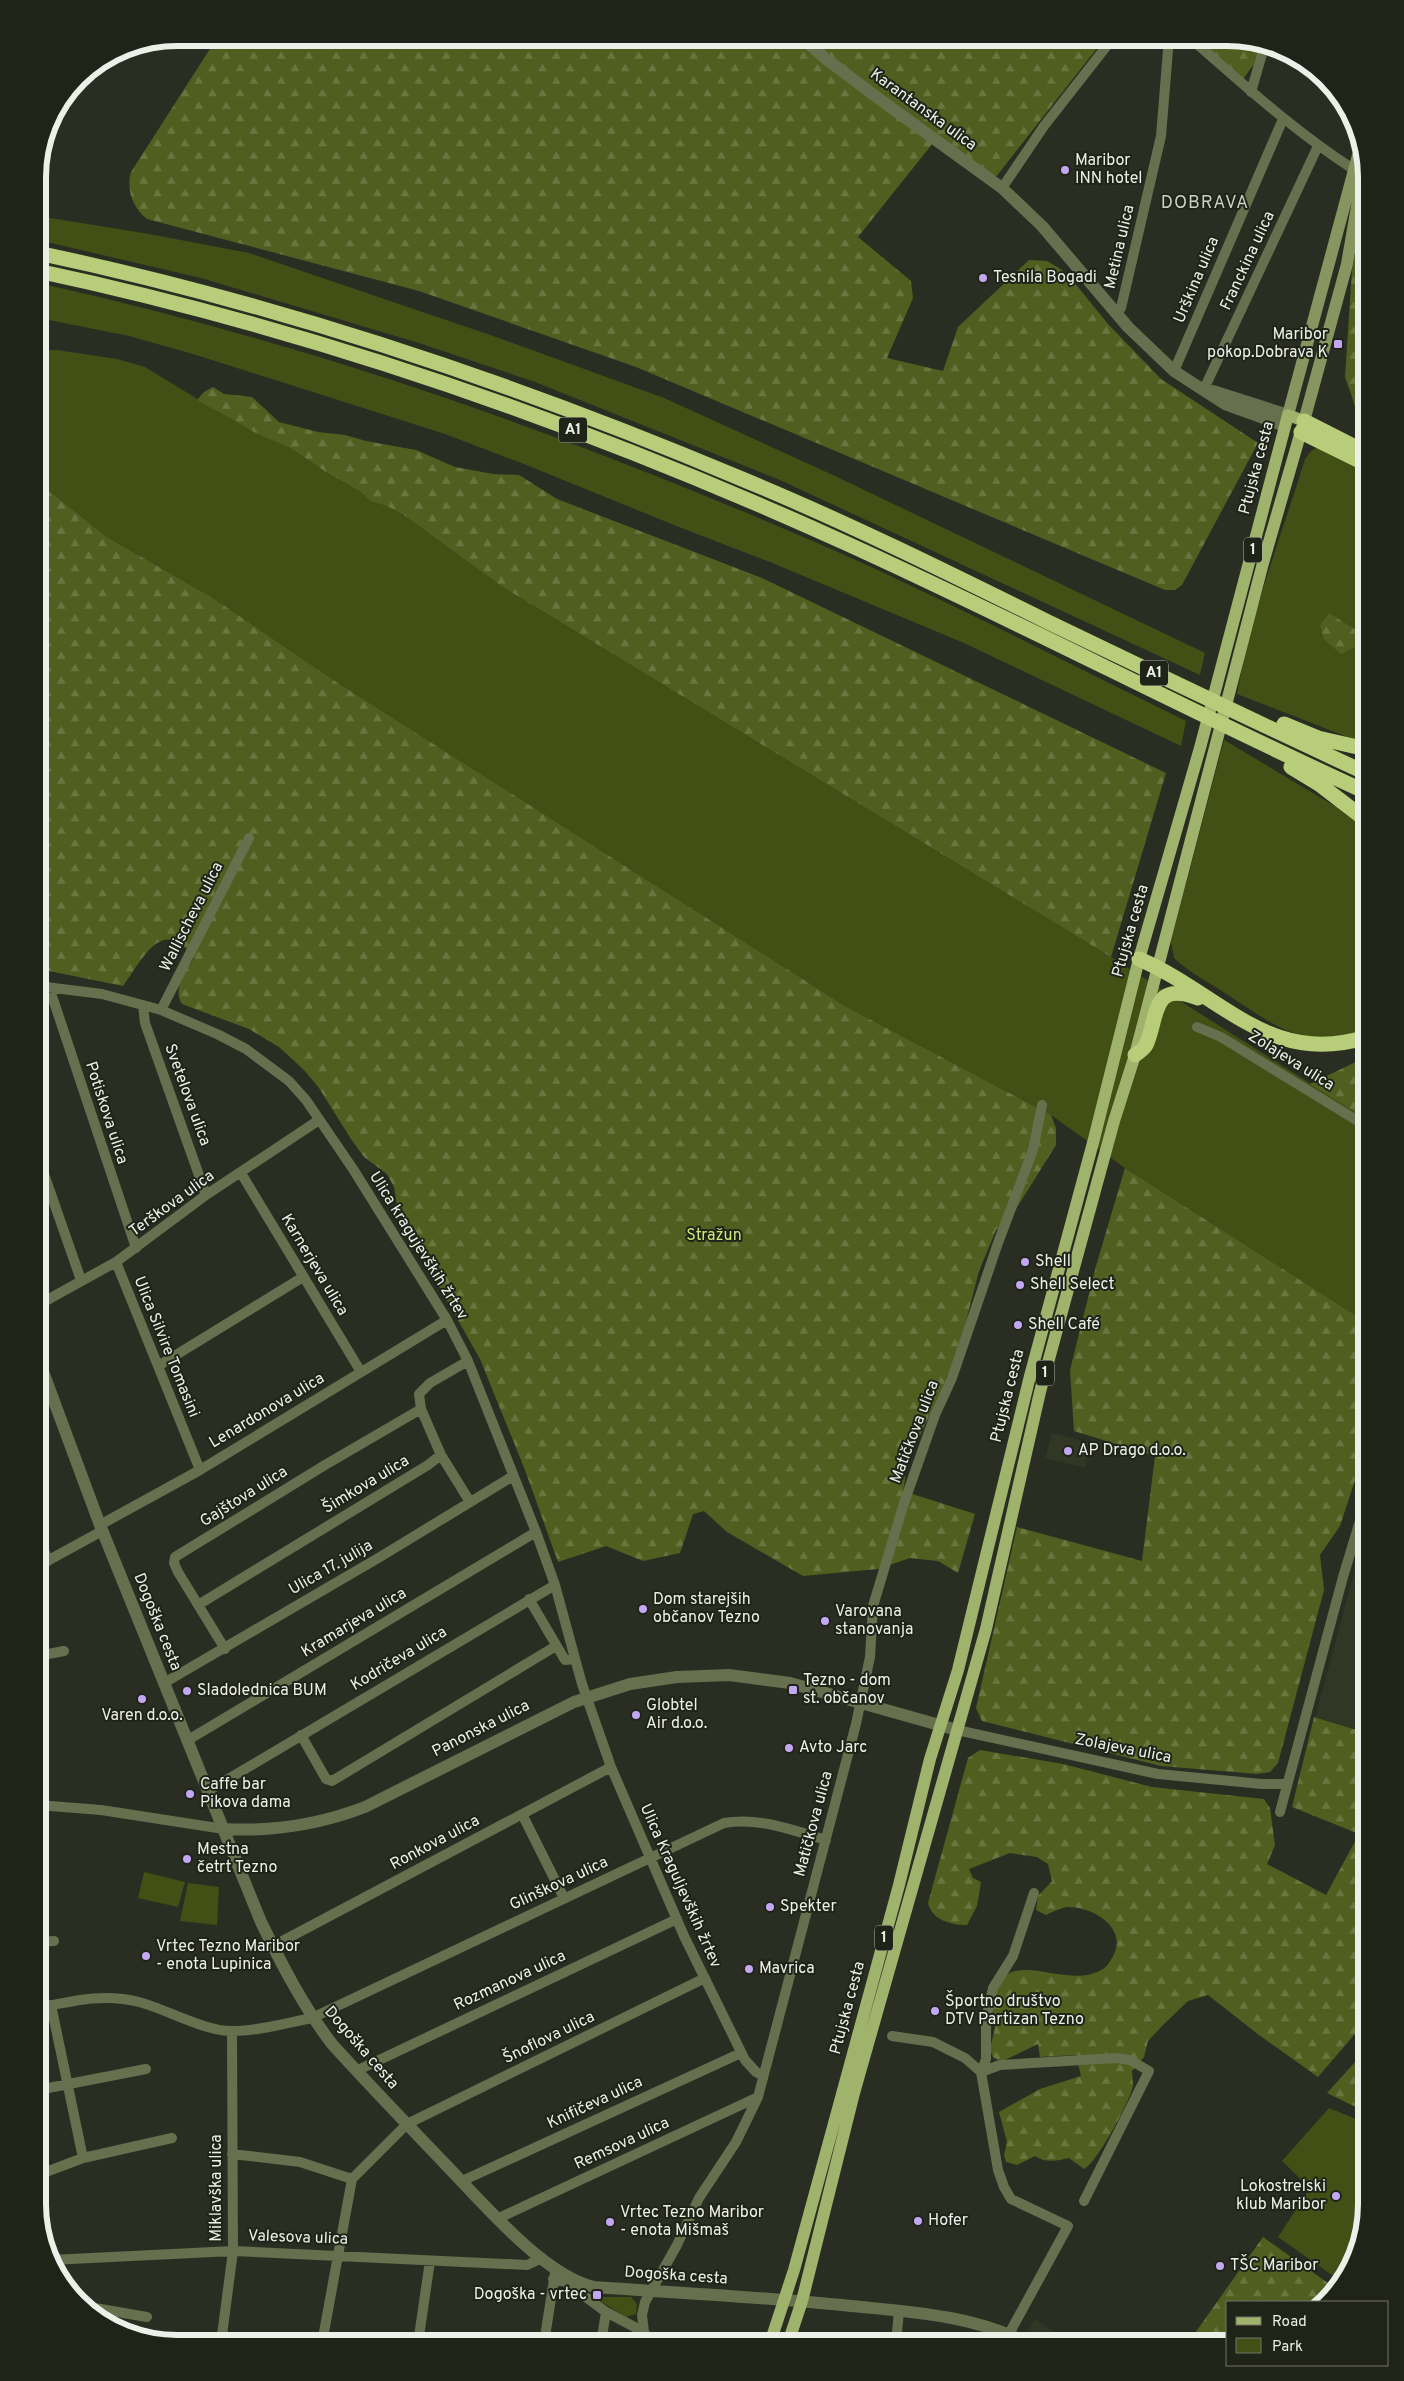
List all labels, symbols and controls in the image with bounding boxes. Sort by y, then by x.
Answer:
street label: Karantanska ulica [866,65,980,155]
place label: Maribor INN hotel [1075,151,1143,189]
marker: Maribor INN hotel [1059,164,1071,176]
district label: DOBRAVA [1161,192,1249,215]
street label: Metina ulica [1101,203,1139,291]
street label: Franckina ulica [1216,208,1280,314]
street label: Urškina ulica [1170,234,1224,326]
place label: Tesnila Bogadi [993,268,1097,288]
marker: Tesnila Bogadi [977,272,989,284]
place label: Maribor pokop.Dobrava K [1207,325,1328,363]
marker: Maribor pokop.Dobrava K [1332,338,1344,350]
road number: A1 [559,418,587,442]
street label: Ptujska cesta [1235,419,1279,517]
road number: 1 [1244,538,1262,562]
road number: A1 [1140,660,1168,686]
street label: Wallischeva ulica [156,859,228,975]
street label: Ptujska cesta [1108,882,1154,980]
street label: Zolajeva ulica [1244,1027,1338,1095]
street label: Svetelova ulica [159,1041,215,1149]
street label: Potiskova ulica [80,1059,132,1167]
street label: Terškova ulica [125,1166,219,1242]
street label: Ulica kragujevških žrtev [364,1168,472,1324]
street label: Karnerjeva ulica [276,1210,352,1320]
park label: Stražun [686,1226,742,1246]
place label: Shell [1035,1252,1071,1272]
marker: Shell [1019,1256,1031,1268]
street label: Ulica Silvire Tomasini [129,1274,203,1420]
place label: Shell Select [1030,1275,1114,1295]
marker: Shell Select [1014,1279,1026,1291]
place label: Shell Café [1028,1315,1100,1335]
marker: Shell Café [1012,1319,1024,1331]
street label: Ptujska cesta [987,1347,1029,1445]
road number: 1 [1036,1360,1054,1386]
street label: Lenardonova ulica [206,1369,328,1453]
street label: Matičkova ulica [886,1378,944,1486]
place label: AP Drago d.o.o. [1078,1441,1186,1461]
marker: AP Drago d.o.o. [1062,1445,1074,1457]
street label: Šimkova ulica [318,1450,413,1519]
street label: Gajštova ulica [196,1462,292,1532]
street label: Ulica 17. julija [285,1536,377,1600]
street label: Dogoška cesta [128,1570,186,1674]
street label: Kramarjeva ulica [298,1584,410,1662]
place label: Dom starejših občanov Tezno [653,1590,760,1628]
place label: Varovana stanovanja [835,1602,913,1640]
marker: Dom starejših občanov Tezno [637,1603,649,1615]
marker: Varovana stanovanja [819,1615,831,1627]
street label: Kodričeva ulica [347,1622,451,1696]
place label: Tezno - dom st. občanov [803,1671,891,1709]
place label: Sladolednica BUM [197,1681,327,1701]
marker: Tezno - dom st. občanov [787,1684,799,1696]
marker: Sladolednica BUM [181,1685,193,1697]
marker: Varen d.o.o. [136,1693,148,1705]
street label: Panonska ulica [429,1696,533,1762]
place label: Globtel Air d.o.o. [646,1696,707,1734]
place label: Varen d.o.o. [101,1706,183,1726]
marker: Globtel Air d.o.o. [630,1709,642,1721]
street label: Zolajeva ulica [1073,1730,1173,1768]
place label: Avto Jarc [799,1738,867,1758]
marker: Avto Jarc [783,1742,795,1754]
street label: Matičkova ulica [790,1769,838,1879]
place label: Caffe bar Pikova dama [200,1775,291,1813]
marker: Caffe bar Pikova dama [184,1788,196,1800]
street label: Ulica Kraguljevških žrtev [635,1801,725,1971]
street label: Ronkova ulica [387,1811,483,1875]
place label: Mestna četrt Tezno [197,1840,277,1878]
street label: Glinškova ulica [507,1852,611,1916]
marker: Mestna četrt Tezno [181,1853,193,1865]
place label: Spekter [780,1897,837,1917]
marker: Spekter [764,1901,776,1913]
road number: 1 [875,1926,893,1950]
place label: Vrtec Tezno Maribor - enota Lupinica [156,1937,300,1975]
street label: Rozmanova ulica [451,1946,569,2016]
marker: Vrtec Tezno Maribor - enota Lupinica [140,1950,152,1962]
place label: Mavrica [759,1959,815,1979]
street label: Ptujska cesta [826,1959,870,2057]
marker: Mavrica [743,1963,755,1975]
place label: Športno društvo DTV Partizan Tezno [945,1990,1084,2030]
street label: Dogoška cesta [319,2002,403,2094]
street label: Šnoflova ulica [499,2005,598,2069]
marker: Športno društvo DTV Partizan Tezno [929,2005,941,2017]
street label: Knifičeva ulica [544,2072,646,2134]
street label: Remsova ulica [571,2113,673,2175]
street label: Miklavška ulica [207,2134,227,2242]
place label: Lokostrelski klub Maribor [1236,2177,1326,2215]
marker: Lokostrelski klub Maribor [1330,2190,1342,2202]
place label: Vrtec Tezno Maribor - enota Mišmaš [620,2203,764,2241]
place label: Hofer [928,2211,968,2231]
marker: Hofer [912,2215,924,2227]
marker: Vrtec Tezno Maribor - enota Mišmaš [604,2216,616,2228]
street label: Valesova ulica [248,2226,348,2250]
place label: TŠC Maribor [1230,2254,1318,2276]
marker: TŠC Maribor [1214,2260,1226,2272]
street label: Dogoška cesta [624,2262,728,2290]
place label: Dogoška - vrtec [474,2285,587,2305]
marker: Dogoška - vrtec [591,2289,603,2301]
legend [1226,2301,1389,2366]
text: Road [1272,2313,1307,2332]
text: Park [1272,2338,1303,2357]

